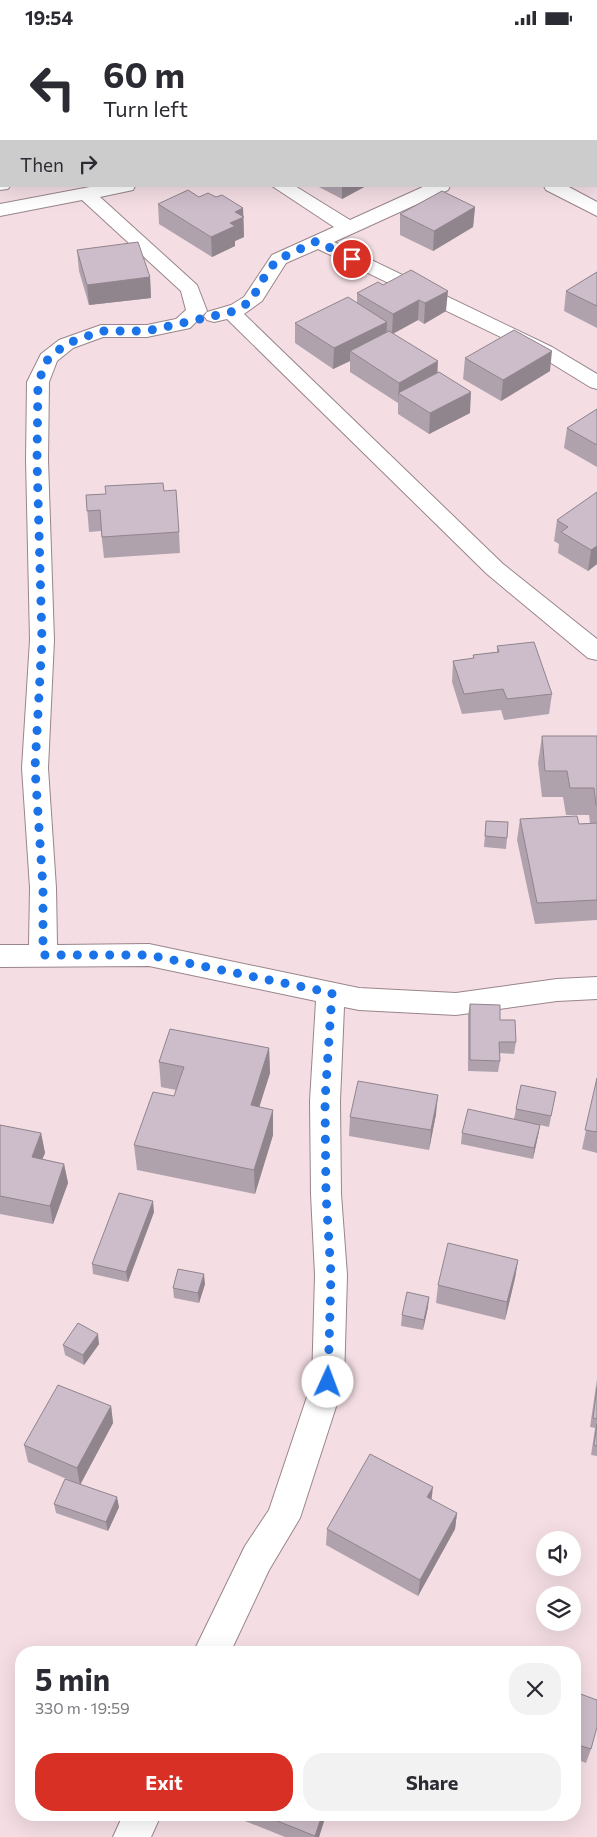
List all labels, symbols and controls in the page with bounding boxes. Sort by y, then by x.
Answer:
text: 19:54 [25,6,73,29]
text: 60 m [103,52,185,95]
icon: left [20,55,85,120]
text: Turn left [103,95,188,122]
icon: right [74,150,102,178]
text: Then [20,153,64,176]
pin [331,238,373,280]
icon: arrive [338,245,366,273]
position arrow [301,1355,353,1407]
map controls [536,1531,581,1631]
button: sound [536,1531,581,1576]
button: layers [536,1586,581,1631]
text: 5 min [35,1660,110,1697]
button: close [509,1663,561,1715]
text: 330 m · 19:59 [35,1698,130,1717]
button: Exit [35,1753,293,1811]
button: Share [303,1753,561,1811]

